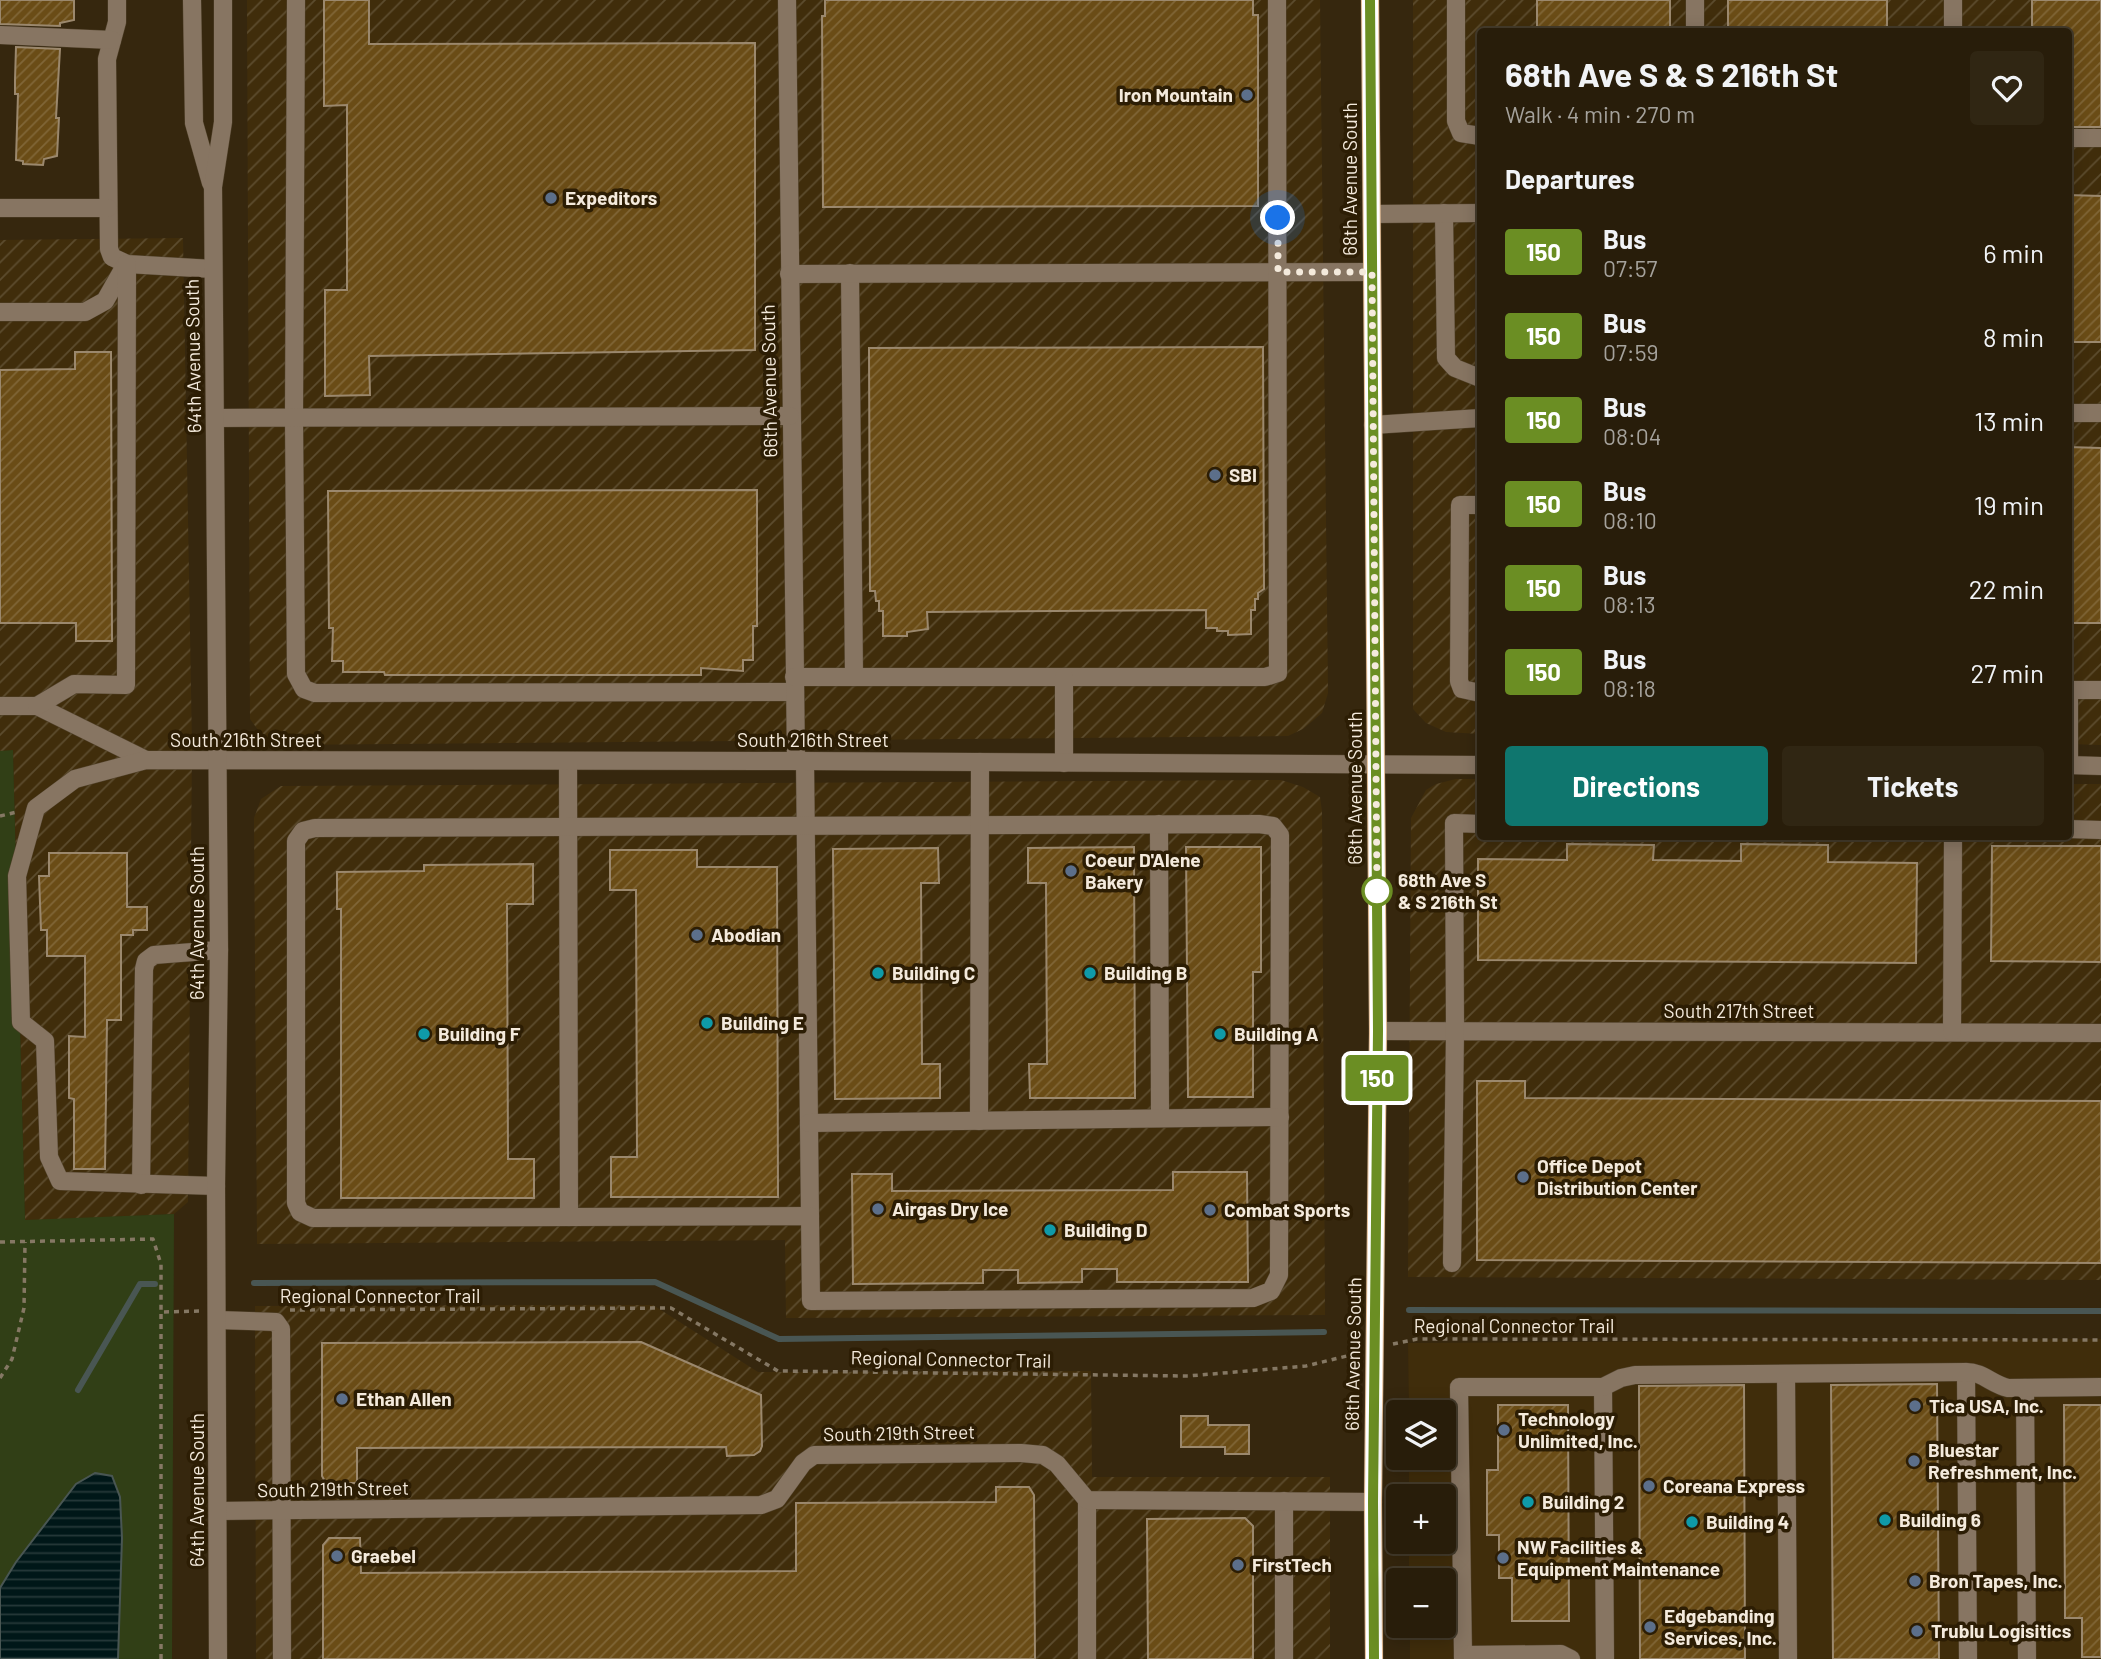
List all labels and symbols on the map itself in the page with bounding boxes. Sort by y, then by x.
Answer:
place label: Iron Mountain [1119,83,1233,106]
marker: Iron Mountain [1239,87,1255,103]
street label: 68th Avenue South [1338,102,1361,256]
place label: Expeditors [565,186,657,209]
marker: Expeditors [543,190,559,206]
your location [1260,200,1295,235]
street label: 64th Avenue South [180,279,205,433]
street label: 66th Avenue South [756,304,781,458]
place label: SBI [1229,463,1257,486]
marker: SBI [1207,467,1223,483]
street label: 68th Avenue South [1343,711,1366,865]
street label: South 216th Street [170,728,322,751]
street label: South 216th Street [737,728,889,751]
street label: 64th Avenue South [185,846,208,1000]
place label: Coeur D'Alene Bakery [1085,848,1201,893]
marker: Coeur D'Alene Bakery [1063,863,1079,879]
place label: 68th Ave S & S 216th St [1398,868,1498,913]
marker: 68th Ave S & S 216th St [1362,876,1392,906]
place label: Abodian [711,923,781,946]
marker: Abodian [689,927,705,943]
place label: Building C [892,961,975,984]
place label: Building B [1104,961,1188,984]
marker: Building C [870,965,886,981]
marker: Building B [1082,965,1098,981]
street label: South 217th Street [1664,999,1814,1022]
place label: Building E [721,1011,804,1034]
marker: Building E [699,1015,715,1031]
place label: Building F [438,1022,521,1045]
place label: Building A [1234,1022,1319,1045]
marker: Building F [416,1026,432,1042]
marker: Building A [1212,1026,1228,1042]
line badge: 150 [1337,1055,1417,1101]
place label: Office Depot Distribution Center [1537,1154,1698,1199]
marker: Office Depot Distribution Center [1515,1169,1531,1185]
place label: Airgas Dry Ice [892,1197,1008,1220]
place label: Combat Sports [1224,1198,1350,1221]
marker: Airgas Dry Ice [870,1201,886,1217]
marker: Combat Sports [1202,1202,1218,1218]
place label: Building D [1064,1218,1148,1241]
marker: Building D [1042,1222,1058,1238]
street label: 68th Avenue South [1340,1277,1365,1431]
street label: Regional Connector Trail [280,1284,480,1307]
street label: Regional Connector Trail [1414,1314,1614,1337]
street label: Regional Connector Trail [850,1345,1052,1372]
place label: Ethan Allen [356,1387,452,1410]
marker: Ethan Allen [334,1391,350,1407]
place label: Tica USA, Inc. [1929,1394,2044,1417]
marker: Tica USA, Inc. [1907,1398,1923,1414]
place label: Technology Unlimited, Inc. [1518,1407,1638,1452]
street label: 64th Avenue South [185,1413,208,1567]
street label: South 219th Street [823,1420,975,1445]
marker: Technology Unlimited, Inc. [1496,1422,1512,1438]
place label: Bluestar Refreshment, Inc. [1928,1438,2077,1483]
marker: Bluestar Refreshment, Inc. [1906,1453,1922,1469]
place label: Coreana Express [1663,1474,1805,1497]
street label: South 219th Street [257,1476,409,1501]
marker: Coreana Express [1641,1478,1657,1494]
place label: Building 2 [1542,1490,1625,1513]
marker: Building 2 [1520,1494,1536,1510]
place label: Building 6 [1899,1508,1981,1531]
place label: Building 4 [1706,1510,1789,1533]
marker: Building 6 [1877,1512,1893,1528]
marker: Building 4 [1684,1514,1700,1530]
place label: NW Facilities & Equipment Maintenance [1517,1535,1720,1580]
place label: Graebel [351,1544,416,1567]
marker: Graebel [329,1548,345,1564]
marker: NW Facilities & Equipment Maintenance [1495,1550,1511,1566]
place label: FirstTech [1252,1553,1332,1576]
marker: FirstTech [1230,1557,1246,1573]
place label: Bron Tapes, Inc. [1929,1569,2063,1592]
marker: Bron Tapes, Inc. [1907,1573,1923,1589]
place label: Edgebanding Services, Inc. [1664,1604,1777,1649]
marker: Edgebanding Services, Inc. [1642,1619,1658,1635]
place label: Trublu Logisitics [1931,1619,2071,1642]
marker: Trublu Logisitics [1909,1623,1925,1639]

